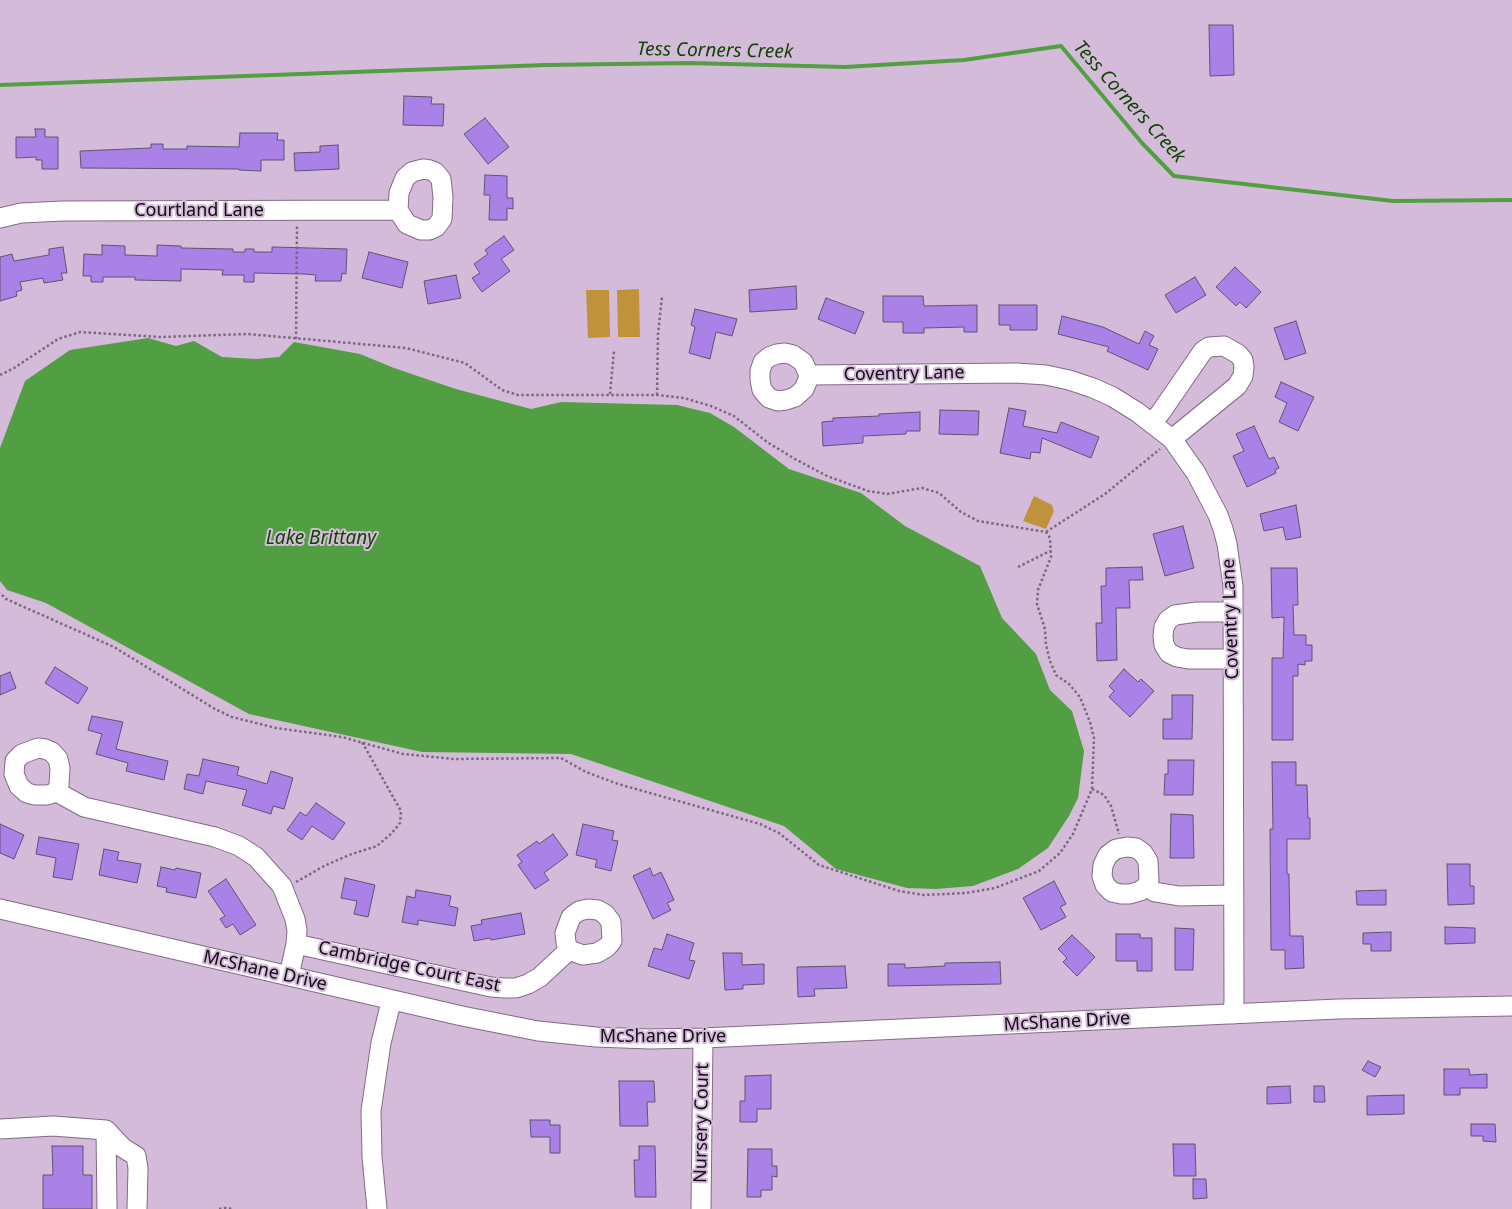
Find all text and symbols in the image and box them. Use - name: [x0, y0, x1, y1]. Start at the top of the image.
- water label: Tess Corners Creek: [1068, 36, 1190, 168]
- water label: Tess Corners Creek: [637, 38, 793, 64]
- street label: Courtland Lane: [134, 200, 264, 222]
- street label: Coventry Lane: [843, 362, 965, 386]
- water label: Lake Brittany: [266, 528, 376, 550]
- street label: Coventry Lane: [1218, 558, 1244, 680]
- street label: Cambridge Court East: [316, 937, 502, 997]
- street label: McShane Drive: [201, 946, 329, 996]
- street label: McShane Drive: [1003, 1008, 1131, 1036]
- street label: McShane Drive: [600, 1026, 726, 1048]
- street label: Nursery Court: [690, 1063, 714, 1183]

